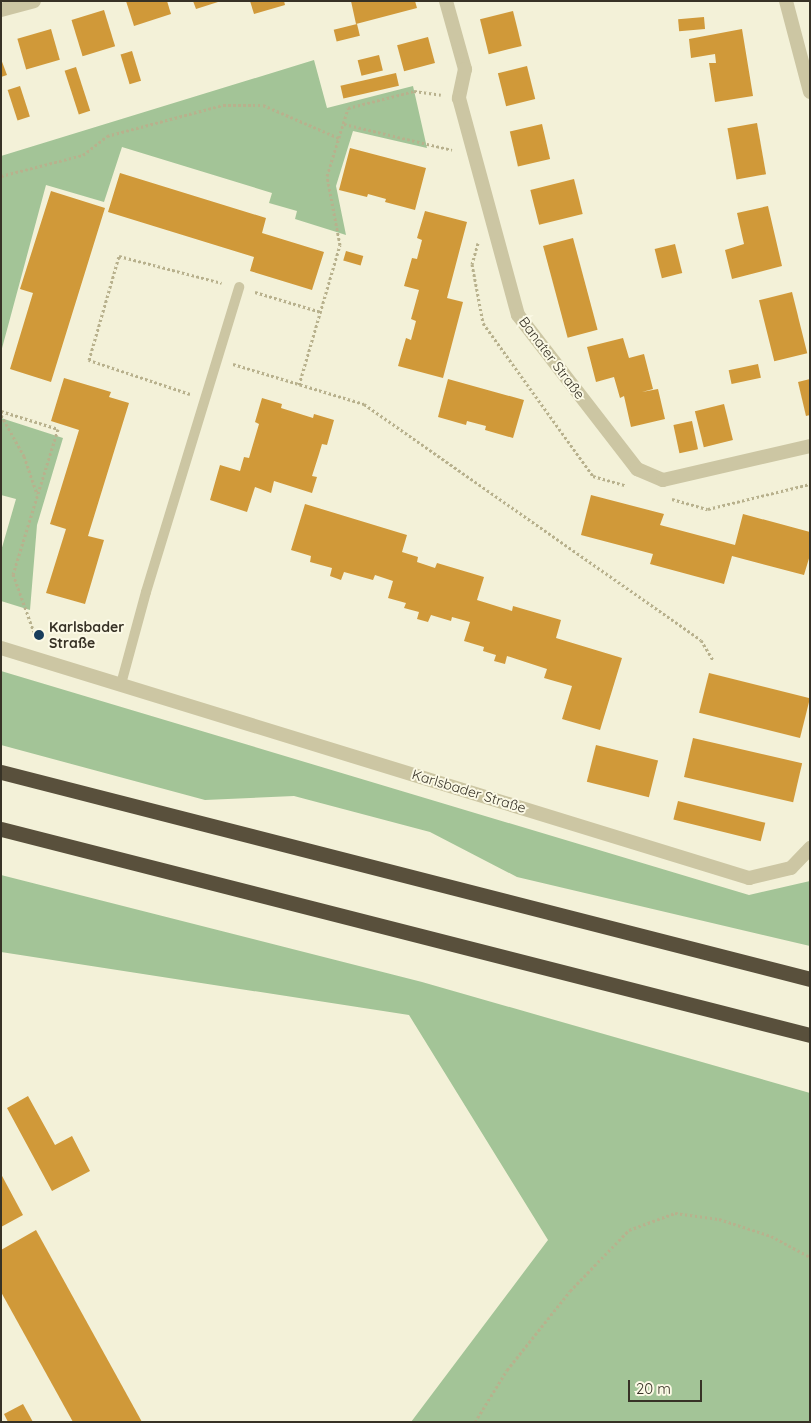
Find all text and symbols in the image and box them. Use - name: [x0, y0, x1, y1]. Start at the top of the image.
- street label: Banater Straße: [516, 314, 588, 402]
- place label: Karlsbader Straße: [49, 619, 124, 652]
- marker: Karlsbader Straße: [33, 629, 45, 641]
- street label: Karlsbader Straße: [410, 766, 528, 816]
- scale bar: [631, 1370, 705, 1402]
- text: 20 m: [636, 1379, 671, 1398]

